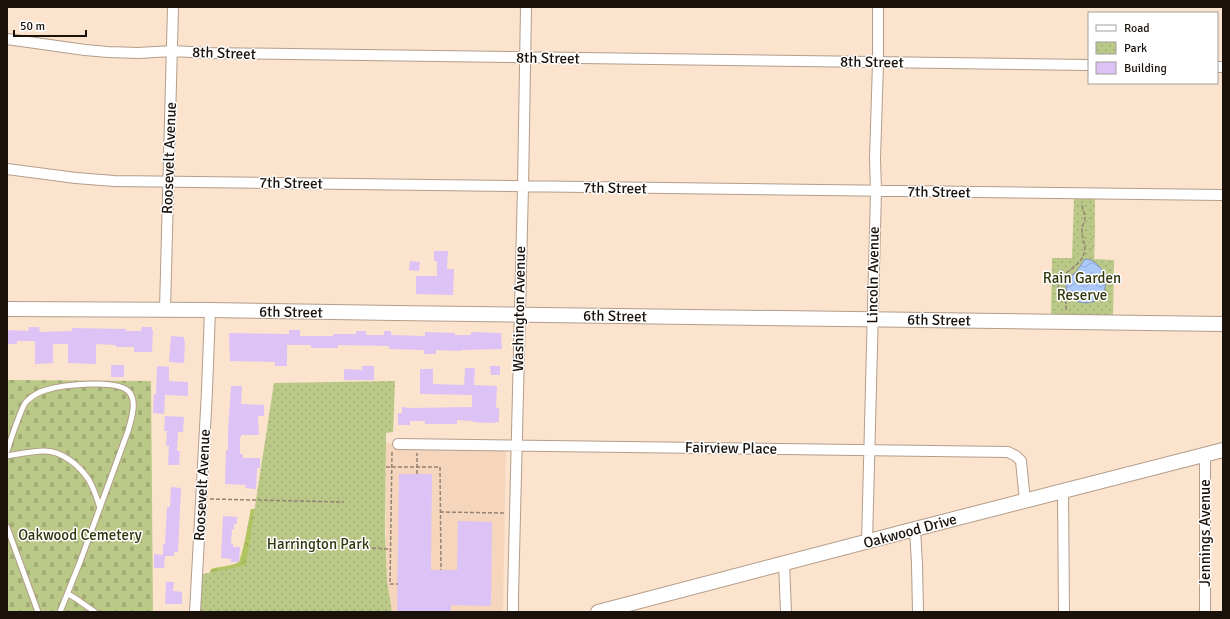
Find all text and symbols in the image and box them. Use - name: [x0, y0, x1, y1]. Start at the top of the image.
- scale bar: [14, 12, 86, 38]
- legend: [1088, 12, 1218, 84]
- text: 50 m: [20, 19, 45, 34]
- text: Road: [1124, 21, 1150, 36]
- text: Park: [1124, 41, 1147, 56]
- street label: 8th Street: [192, 43, 256, 63]
- street label: 8th Street: [516, 48, 580, 68]
- street label: 8th Street: [840, 52, 904, 72]
- text: Building: [1124, 61, 1167, 76]
- street label: Roosevelt Avenue: [158, 102, 180, 214]
- street label: 7th Street: [259, 173, 323, 193]
- street label: 7th Street: [583, 178, 647, 198]
- street label: 7th Street: [907, 182, 971, 202]
- street label: Lincoln Avenue: [863, 226, 883, 324]
- street label: Washington Avenue: [509, 246, 529, 372]
- park label: Rain Garden Reserve: [1043, 269, 1121, 304]
- street label: 6th Street: [259, 302, 323, 322]
- street label: 6th Street: [583, 306, 647, 326]
- street label: 6th Street: [907, 310, 971, 330]
- street label: Roosevelt Avenue: [190, 429, 214, 541]
- street label: Fairview Place: [685, 438, 777, 458]
- street label: Jennings Avenue: [1196, 479, 1214, 587]
- street label: Oakwood Drive: [861, 510, 959, 552]
- park label: Oakwood Cemetery: [18, 526, 142, 544]
- park label: Harrington Park: [267, 535, 370, 553]

